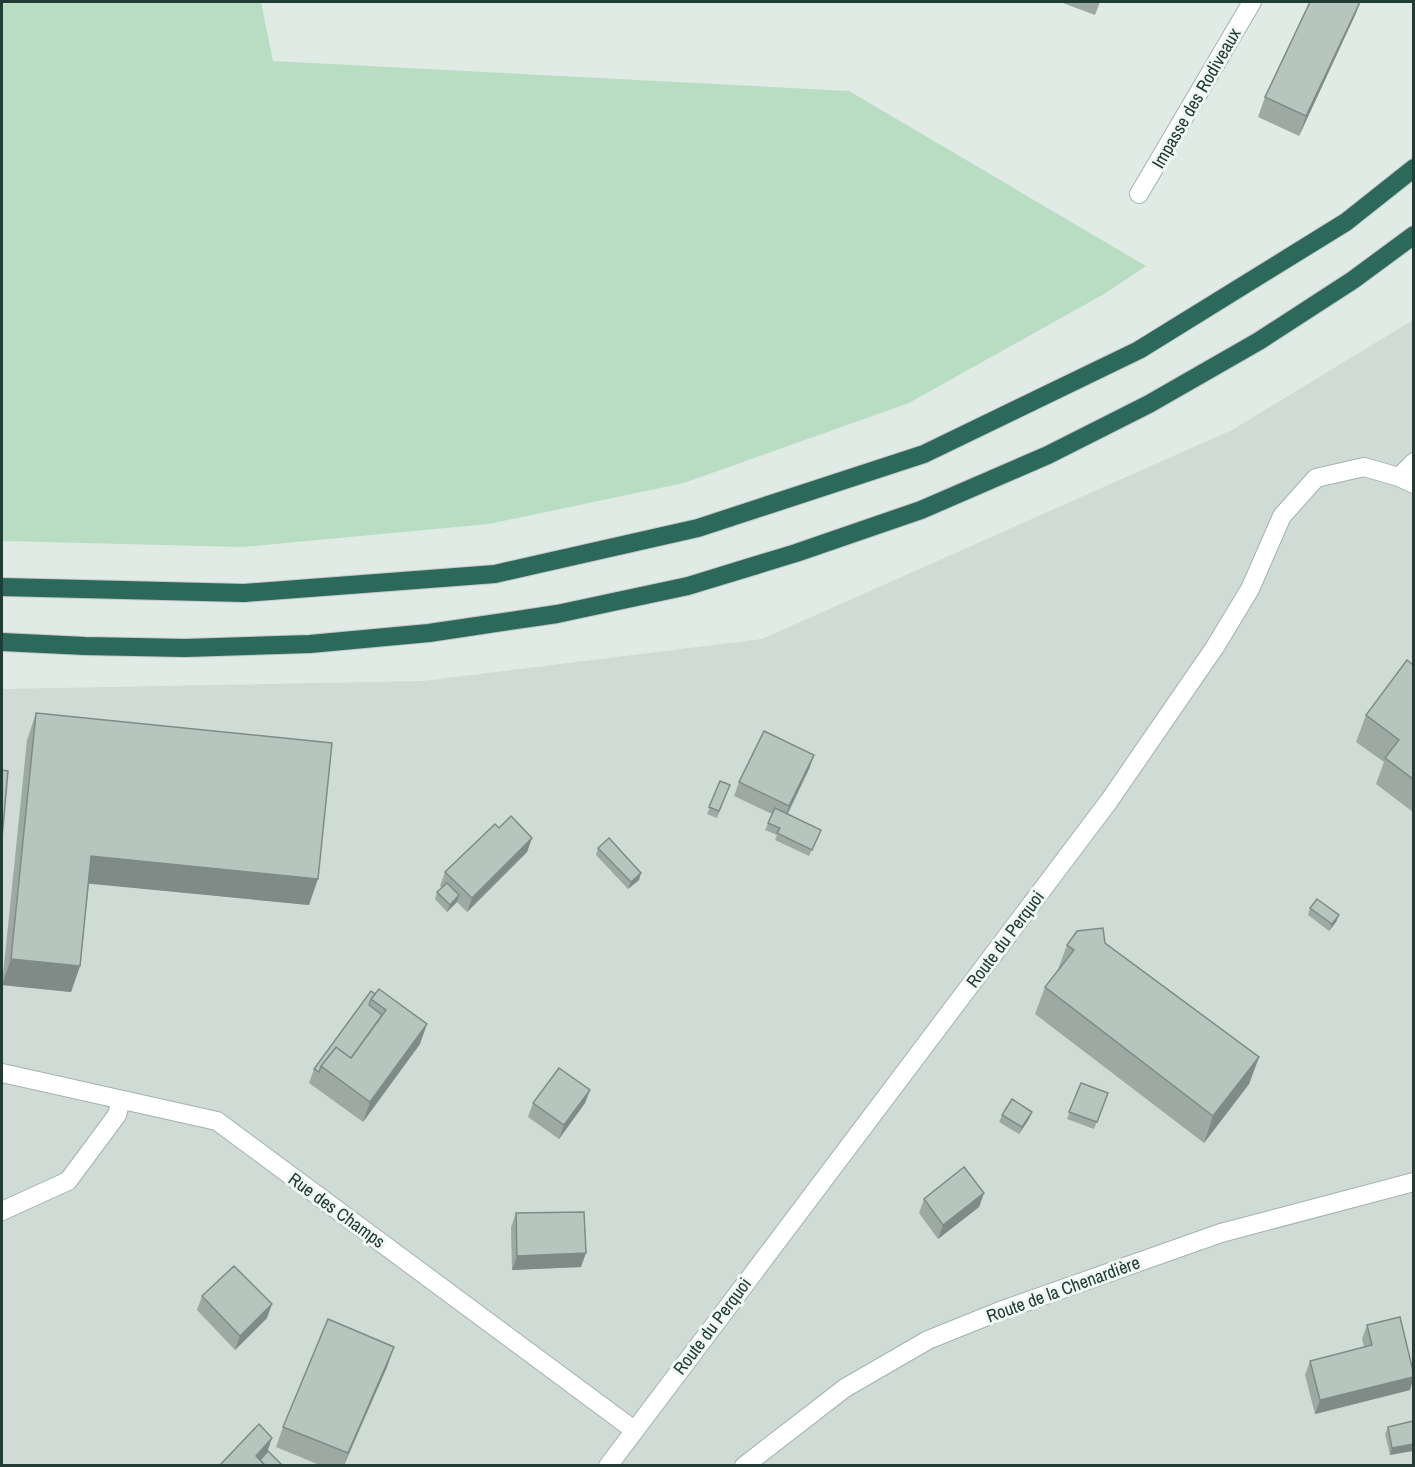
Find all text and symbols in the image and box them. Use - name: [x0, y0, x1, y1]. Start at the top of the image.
- street label: Impasse des Rodiveaux: [1146, 23, 1247, 173]
- street label: Route du Perquoi: [960, 885, 1050, 993]
- street label: Rue des Champs: [284, 1166, 390, 1254]
- street label: Route de la Chenardière: [983, 1250, 1143, 1328]
- street label: Route du Perquoi: [667, 1272, 757, 1380]

